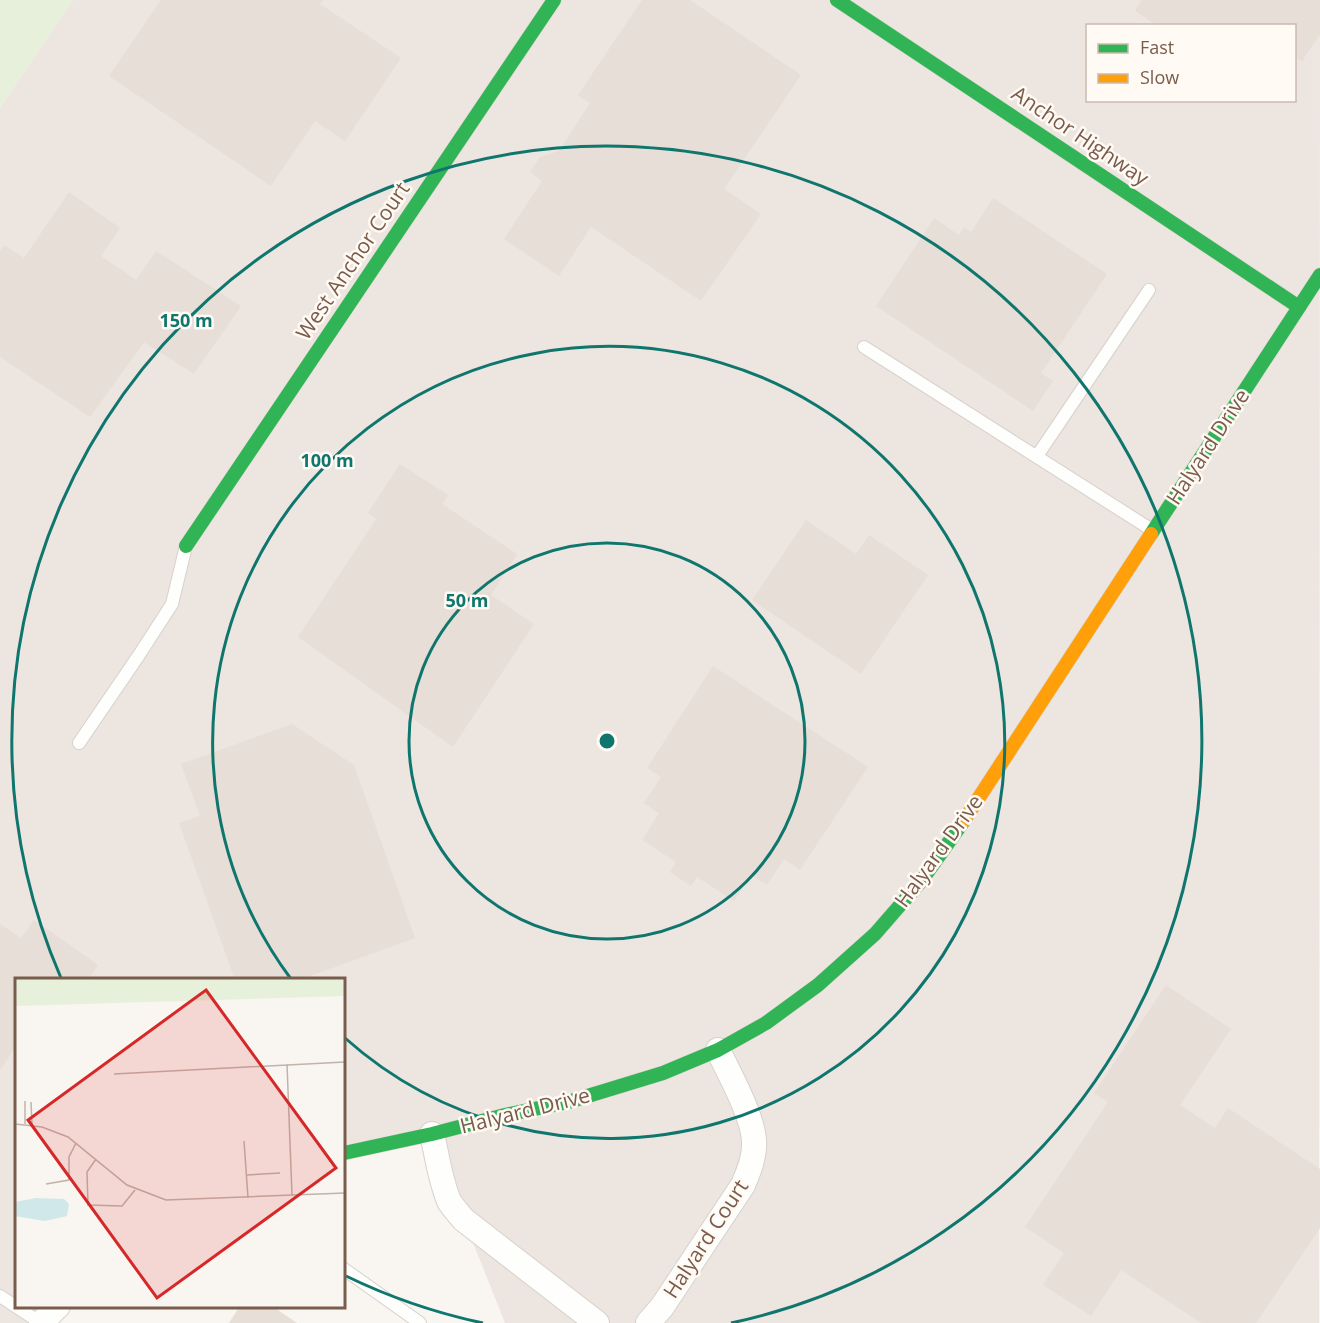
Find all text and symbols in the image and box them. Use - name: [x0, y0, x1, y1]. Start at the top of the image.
- legend: [1086, 24, 1296, 102]
- text: Fast: [1140, 35, 1174, 59]
- text: Slow: [1140, 65, 1179, 89]
- street label: Anchor Highway: [1007, 79, 1155, 192]
- street label: West Anchor Court: [289, 176, 415, 345]
- text: 150 m: [159, 308, 213, 332]
- street label: Halyard Drive: [1159, 383, 1255, 510]
- text: 100 m: [300, 448, 354, 472]
- text: 50 m: [446, 588, 488, 612]
- centre of rings: [597, 731, 617, 751]
- street label: Halyard Drive: [888, 788, 989, 912]
- inset map: [15, 978, 345, 1308]
- street label: Halyard Drive: [457, 1080, 593, 1140]
- street label: Halyard Court: [656, 1174, 754, 1303]

